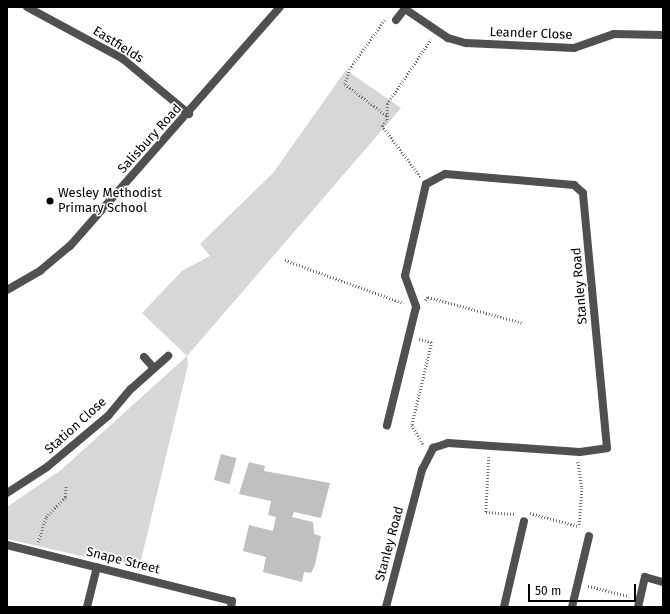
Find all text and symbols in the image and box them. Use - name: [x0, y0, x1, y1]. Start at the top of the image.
- street label: Eastfields: [90, 23, 146, 67]
- street label: Leander Close: [489, 25, 573, 43]
- street label: Salisbury Road: [115, 101, 185, 177]
- place label: Wesley Methodist Primary School: [58, 186, 162, 217]
- marker: Wesley Methodist Primary School: [45, 196, 55, 206]
- street label: Stanley Road: [569, 247, 591, 325]
- street label: Station Close: [42, 394, 110, 458]
- street label: Stanley Road: [373, 505, 407, 583]
- street label: Snape Street: [85, 544, 161, 578]
- scale bar: [530, 576, 638, 602]
- text: 50 m: [535, 584, 561, 598]

